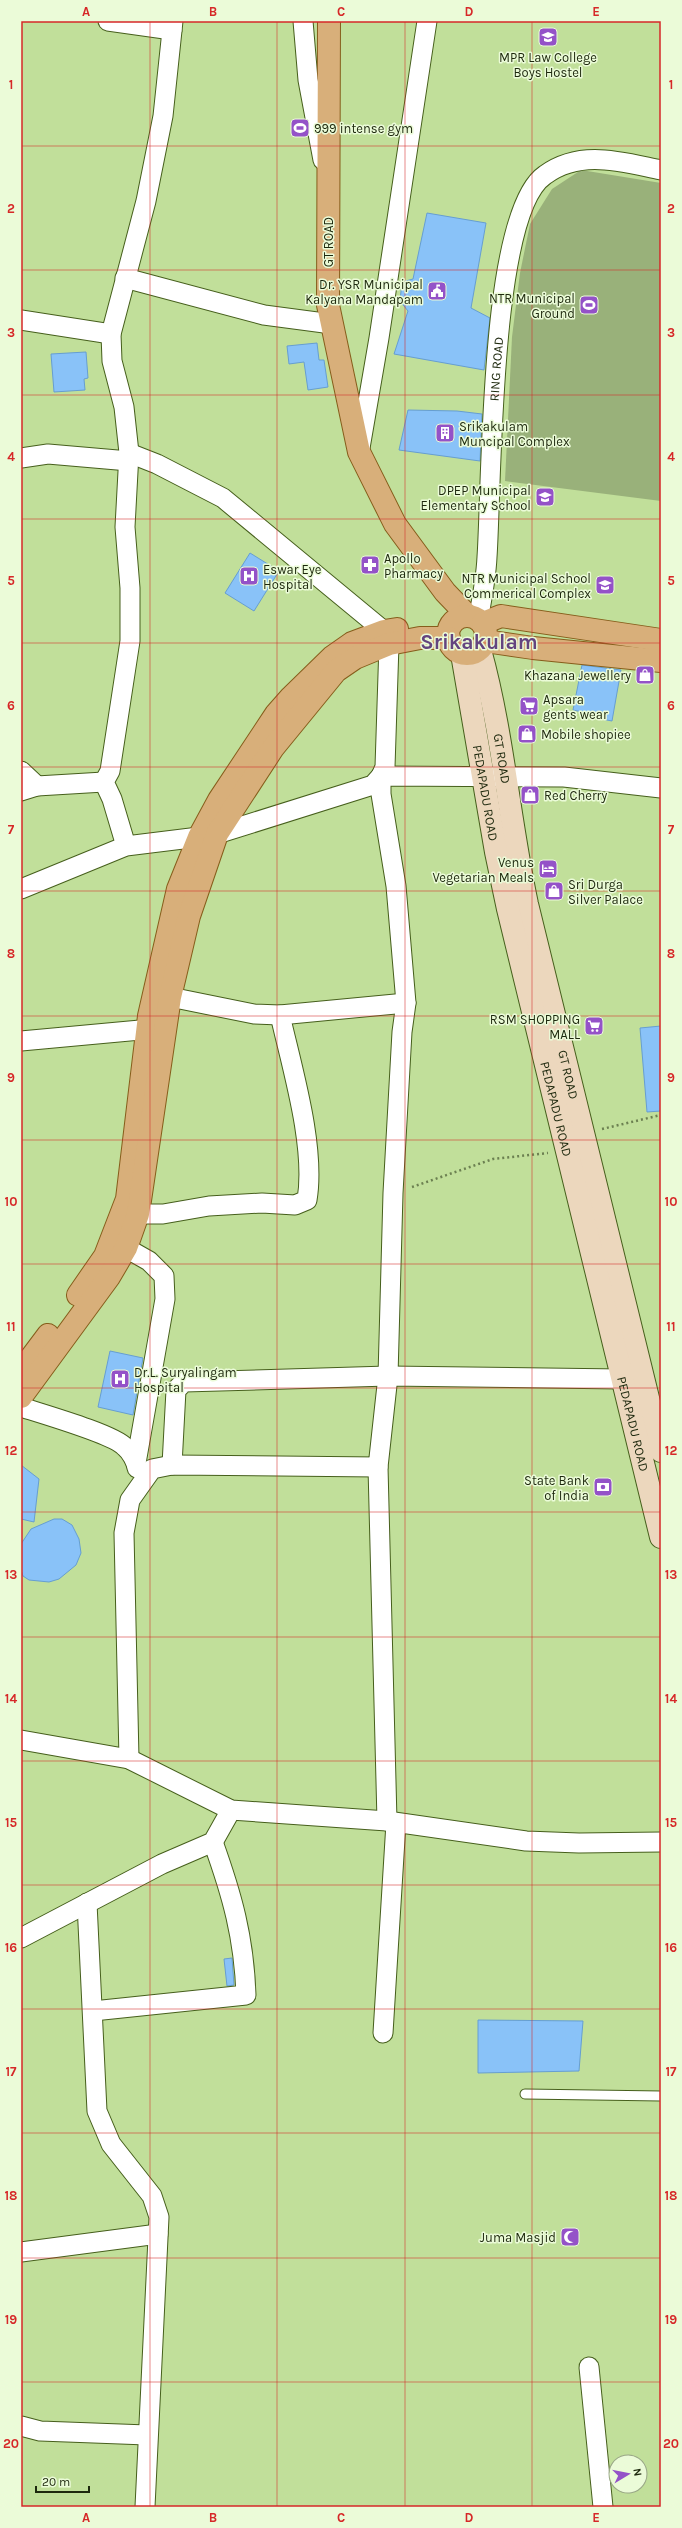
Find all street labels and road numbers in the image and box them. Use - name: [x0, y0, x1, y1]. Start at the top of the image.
- street label: GT ROAD: [321, 217, 336, 267]
- street label: RING ROAD: [487, 336, 506, 402]
- street label: GT ROAD: [490, 733, 513, 785]
- street label: PEDAPADU ROAD: [470, 744, 501, 842]
- street label: GT ROAD: [555, 1048, 582, 1101]
- street label: PEDAPADU ROAD: [537, 1060, 575, 1158]
- street label: PEDAPADU ROAD: [614, 1375, 652, 1473]

